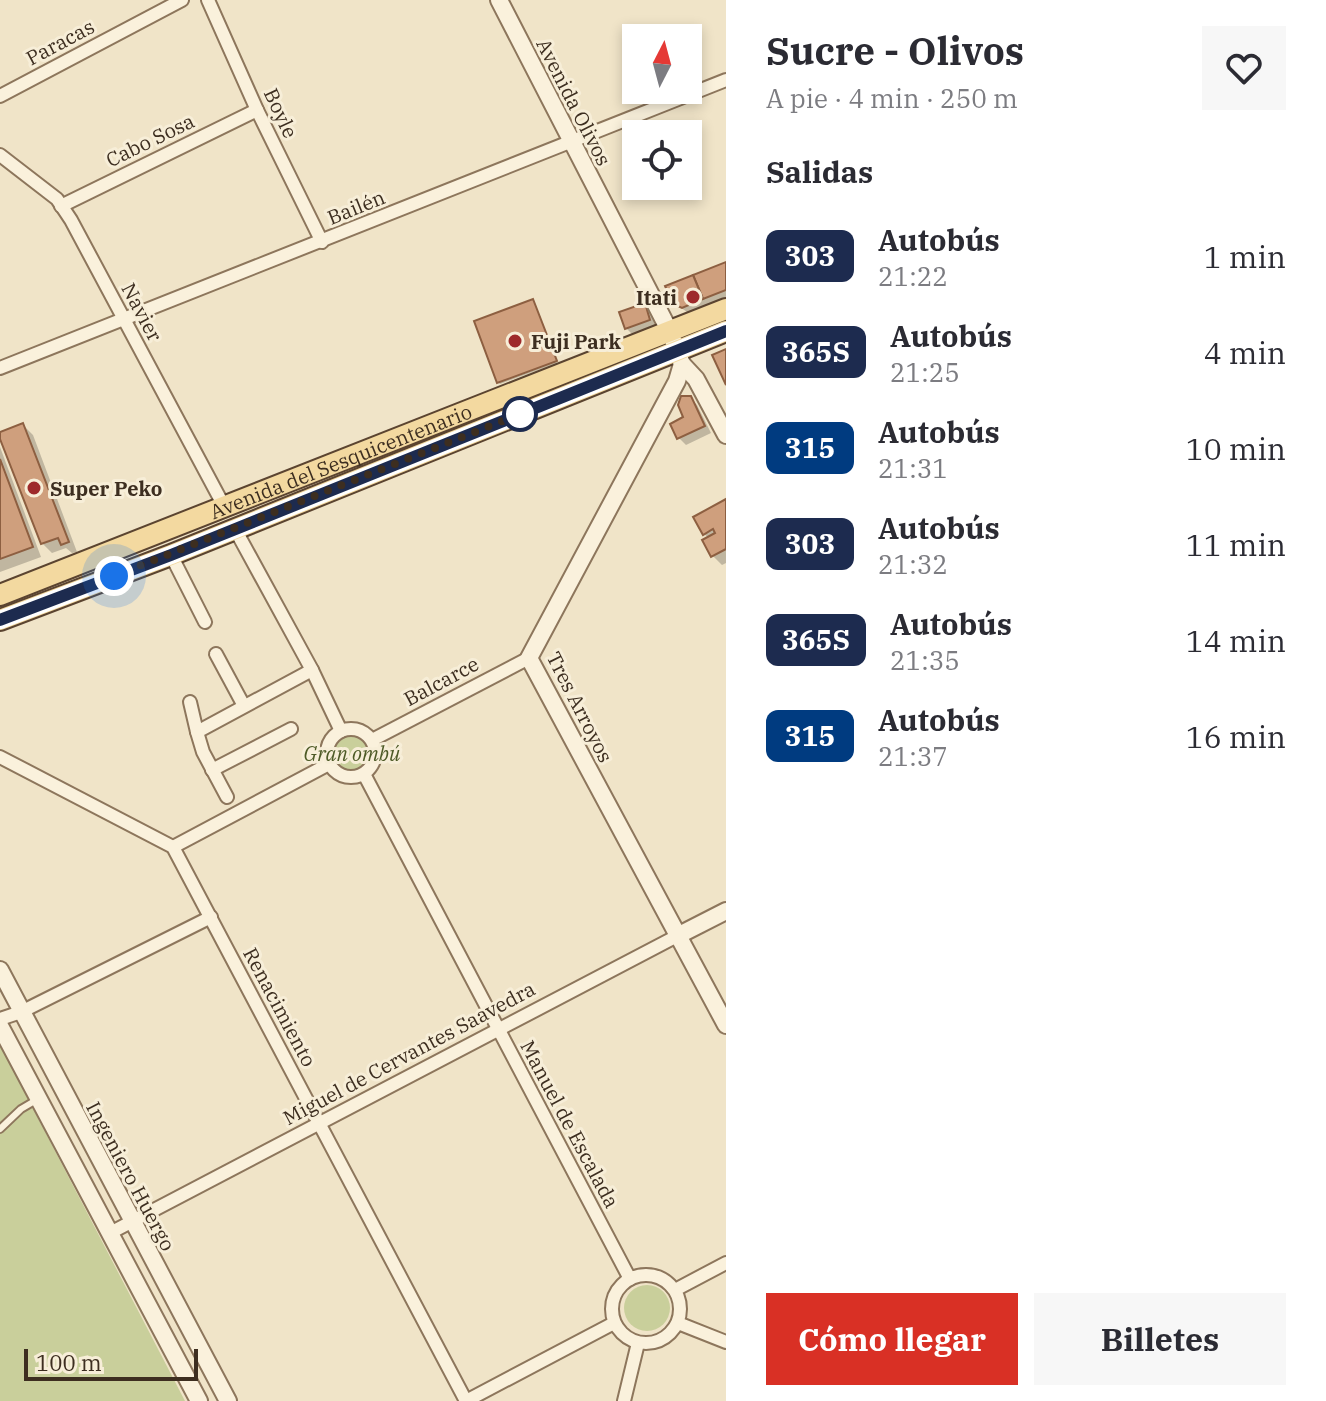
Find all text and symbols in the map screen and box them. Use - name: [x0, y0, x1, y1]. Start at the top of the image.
- street label: Paracas: [21, 13, 99, 71]
- north arrow: [622, 24, 702, 104]
- map controls: [622, 24, 702, 200]
- text: Sucre - Olivos: [766, 26, 1024, 75]
- button: heart: [1202, 26, 1286, 110]
- street label: Avenida Olivos: [530, 34, 618, 170]
- text: A pie · 4 min · 250 m: [766, 81, 1018, 115]
- street label: Boyle: [258, 84, 304, 142]
- street label: Cabo Sosa: [101, 107, 199, 173]
- button: locate: [622, 120, 702, 200]
- text: Salidas: [766, 152, 873, 191]
- street label: Bailén: [323, 183, 389, 231]
- text: Autobús: [878, 220, 1000, 259]
- text: 303: [785, 237, 835, 274]
- text: 1 min: [1204, 237, 1286, 276]
- text: 21:22: [878, 259, 948, 293]
- street label: Navier: [115, 278, 169, 346]
- place label: Itati: [636, 284, 677, 311]
- marker: Itati: [684, 288, 702, 306]
- text: Autobús: [890, 316, 1012, 355]
- place label: Fuji Park: [531, 328, 622, 355]
- marker: Fuji Park: [506, 332, 524, 350]
- text: 365S: [782, 333, 850, 370]
- text: 4 min: [1204, 333, 1286, 372]
- text: 21:25: [890, 355, 960, 389]
- street label: Avenida del Sesquicentenario: [206, 397, 475, 525]
- unlabelled marker: [503, 397, 537, 431]
- text: Autobús: [878, 412, 1000, 451]
- text: 315: [785, 429, 835, 466]
- text: 10 min: [1186, 429, 1286, 468]
- text: 21:31: [878, 451, 948, 485]
- place label: Super Peko: [50, 475, 162, 502]
- marker: Super Peko: [25, 479, 43, 497]
- text: Autobús: [878, 508, 1000, 547]
- text: 303: [785, 525, 835, 562]
- text: 11 min: [1186, 525, 1286, 564]
- text: 21:32: [878, 547, 948, 581]
- your location: [94, 556, 134, 596]
- text: Autobús: [890, 604, 1012, 643]
- text: 365S: [782, 621, 850, 658]
- text: 14 min: [1186, 621, 1286, 660]
- text: 21:35: [890, 643, 960, 677]
- street label: Tres Arroyos: [541, 647, 619, 767]
- street label: Balcarce: [399, 650, 483, 712]
- text: Autobús: [878, 700, 1000, 739]
- text: 315: [785, 717, 835, 754]
- text: 16 min: [1186, 717, 1286, 756]
- text: 21:37: [878, 739, 948, 773]
- park label: Gran ombú: [304, 740, 401, 767]
- street label: Renacimiento: [237, 943, 323, 1071]
- street label: Miguel de Cervantes Saavedra: [278, 975, 540, 1131]
- street label: Manuel de Escalada: [514, 1035, 626, 1213]
- street label: Ingeniero Huergo: [80, 1097, 182, 1255]
- button: Cómo llegar: [766, 1293, 1018, 1385]
- button: Billetes: [1034, 1293, 1286, 1385]
- scale bar: [24, 1345, 198, 1381]
- text: 100 m: [36, 1348, 102, 1377]

